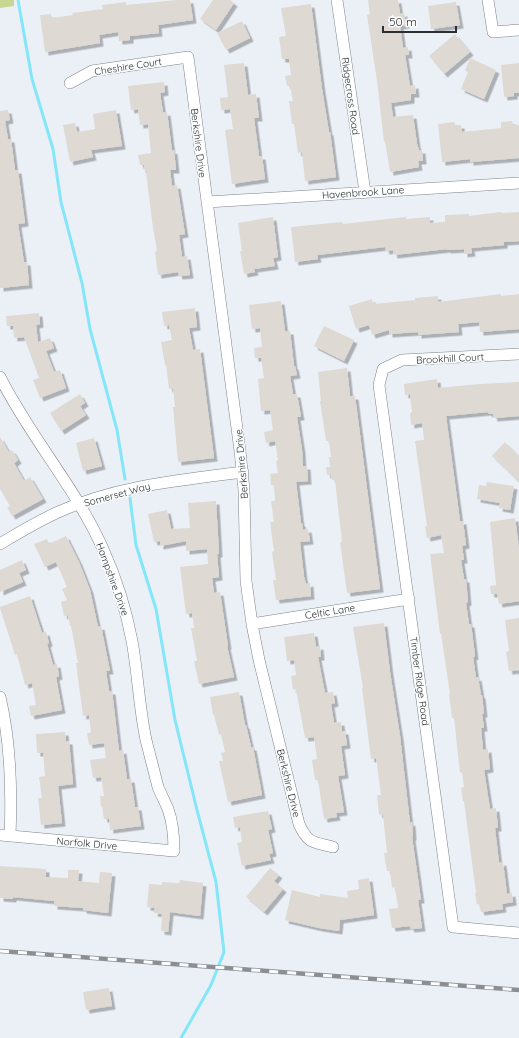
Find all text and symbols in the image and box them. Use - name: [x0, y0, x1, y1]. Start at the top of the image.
- scale bar: [383, 8, 456, 34]
- text: 50 m: [389, 14, 417, 29]
- street label: Cheshire Court: [94, 55, 163, 78]
- street label: Ridgecross Road: [339, 56, 362, 136]
- street label: Berkshire Drive: [188, 108, 209, 179]
- street label: Havenbrook Lane: [321, 183, 405, 202]
- street label: Brookhill Court: [416, 350, 485, 367]
- street label: Berkshire Drive: [232, 428, 251, 499]
- street label: Somerset Way: [83, 479, 152, 510]
- street label: Hampshire Drive: [93, 541, 132, 618]
- street label: Celtic Lane: [304, 601, 356, 622]
- street label: Timber Ridge Road: [407, 636, 432, 726]
- street label: Berkshire Drive: [274, 748, 303, 819]
- street label: Norfolk Drive: [56, 834, 118, 853]

